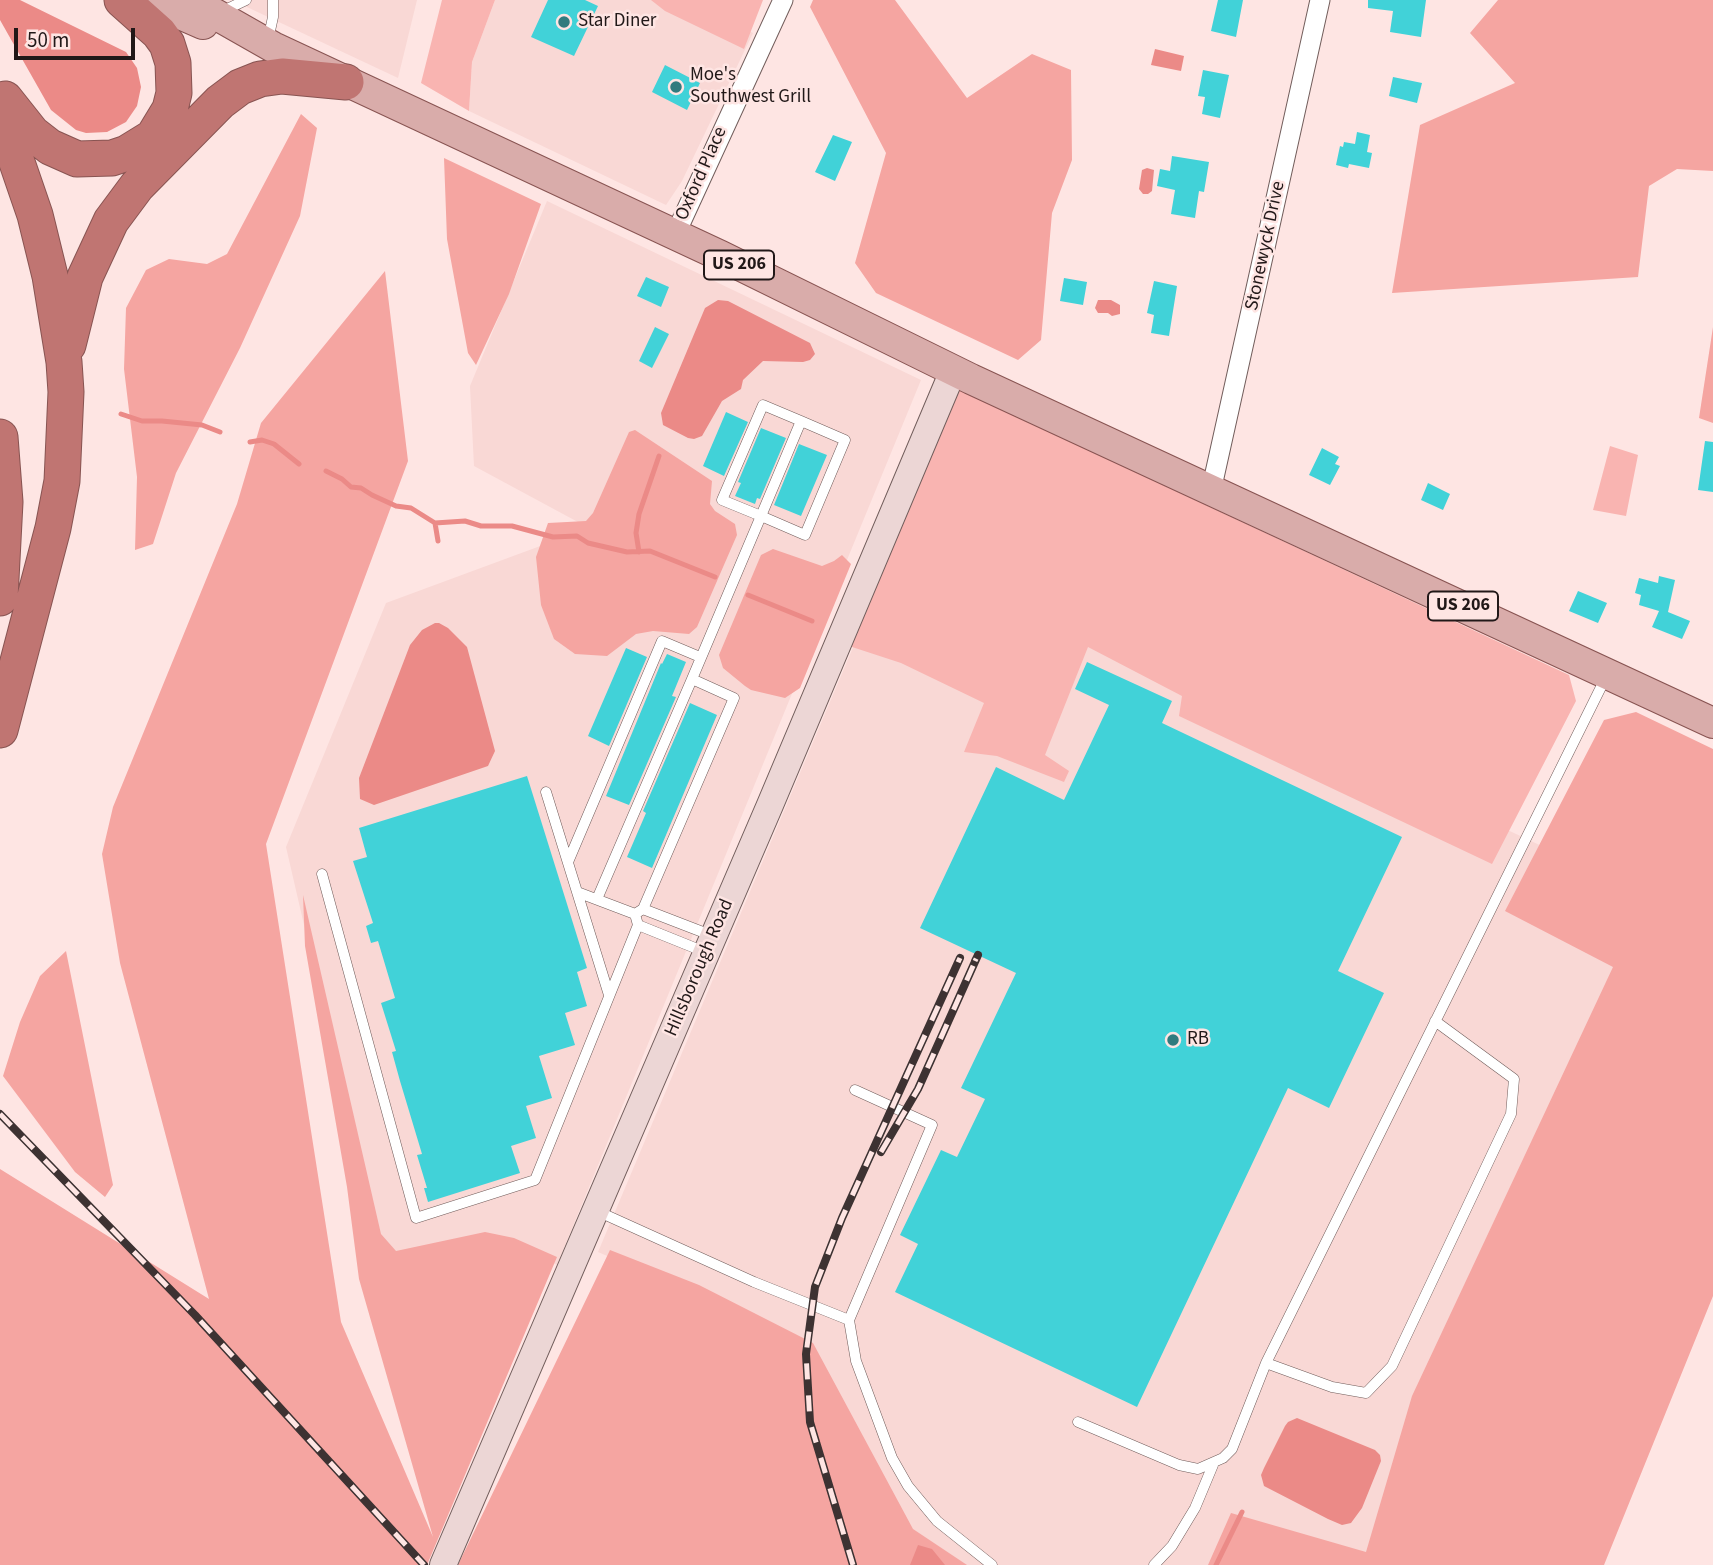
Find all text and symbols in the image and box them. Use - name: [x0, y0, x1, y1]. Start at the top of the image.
- place label: Star Diner: [578, 11, 656, 33]
- scale bar: [18, 14, 138, 58]
- marker: Star Diner: [556, 14, 572, 30]
- text: 50 m: [27, 25, 69, 55]
- place label: Moe's Southwest Grill: [690, 65, 811, 109]
- marker: Moe's Southwest Grill: [668, 79, 684, 95]
- street label: Oxford Place: [671, 124, 733, 224]
- street label: Stonewyck Drive: [1241, 179, 1291, 313]
- road number: US 206: [704, 250, 774, 279]
- road number: US 206: [1428, 592, 1498, 620]
- street label: Hillsborough Road: [661, 896, 739, 1040]
- place label: RB: [1187, 1029, 1209, 1051]
- marker: RB: [1165, 1032, 1181, 1048]

